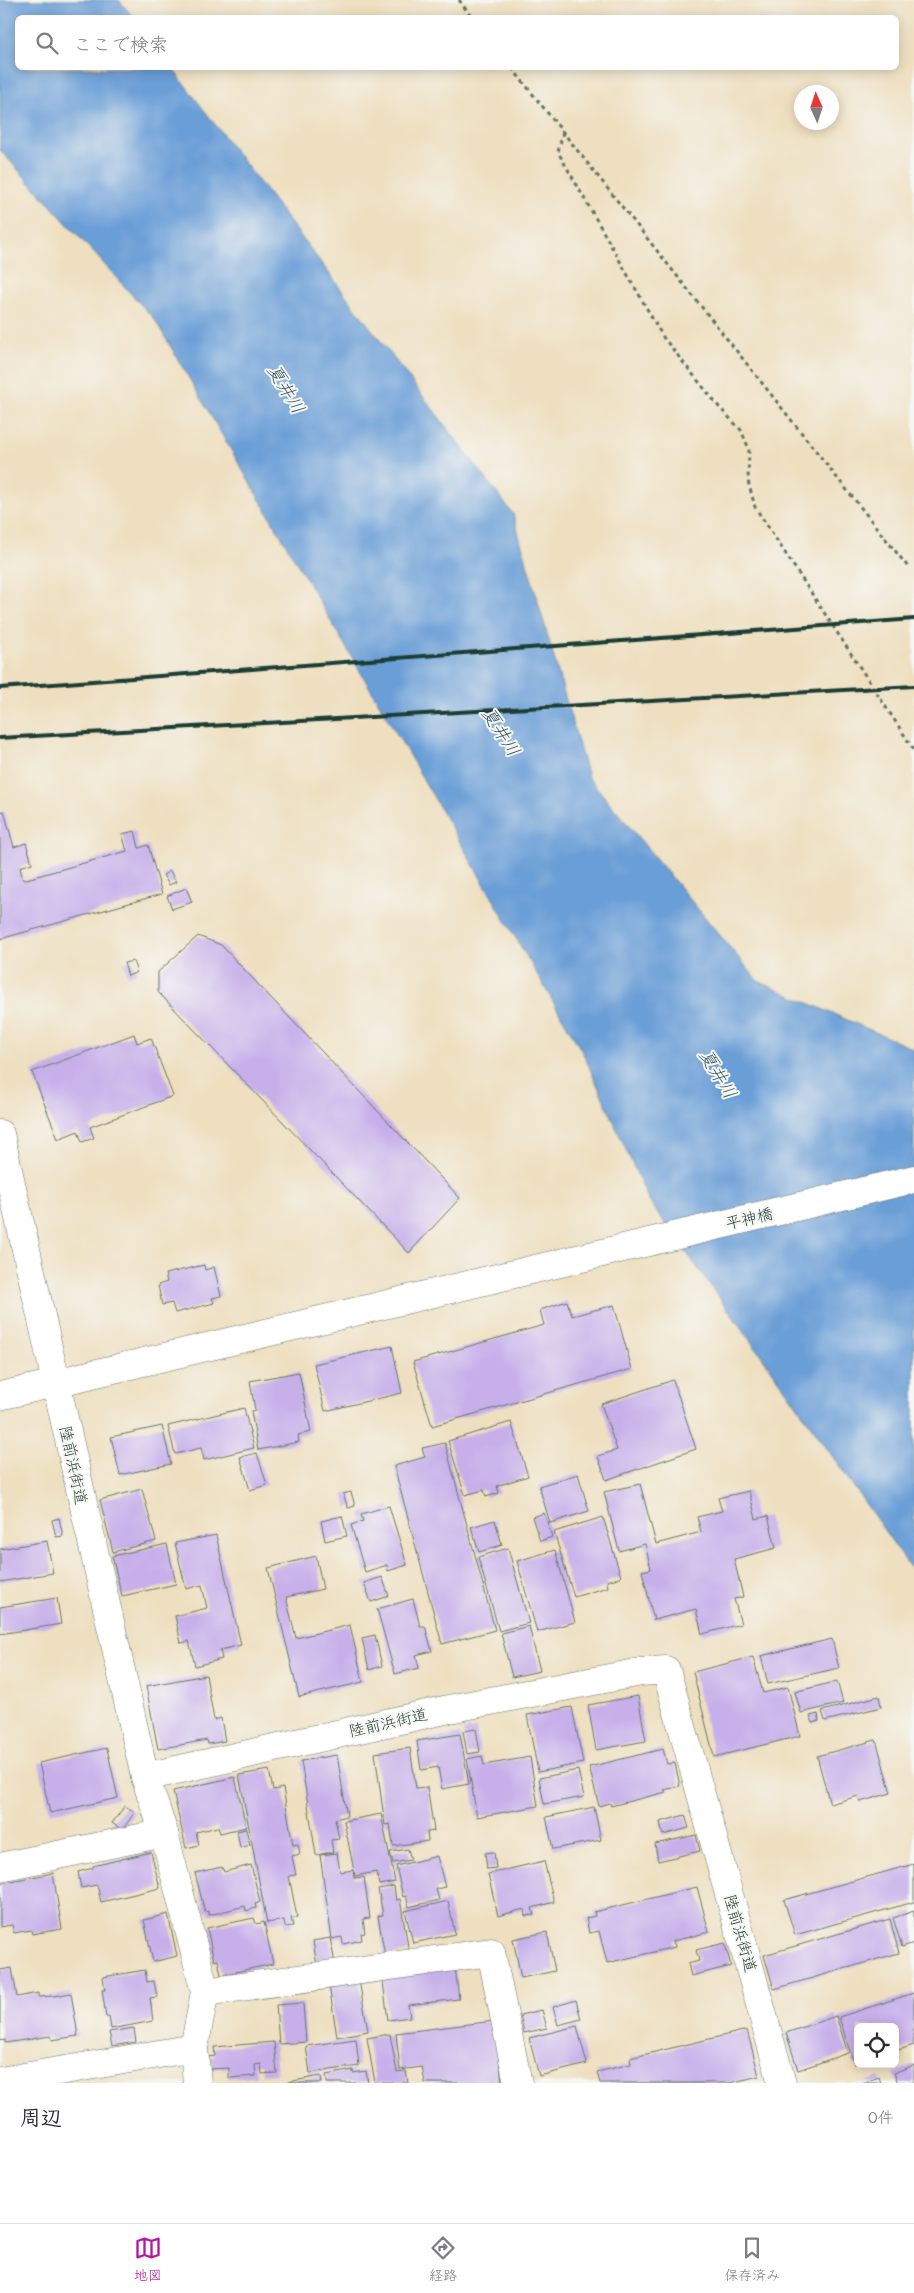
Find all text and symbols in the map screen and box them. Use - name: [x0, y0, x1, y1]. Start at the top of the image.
- search box: [15, 15, 899, 70]
- icon: search: [33, 29, 61, 57]
- text: ここで検索: [73, 32, 168, 56]
- north arrow: [794, 85, 839, 130]
- water label: 夏井川: [263, 360, 310, 418]
- water label: 夏井川: [477, 703, 526, 761]
- water label: 夏井川: [695, 1045, 742, 1103]
- street label: 平神橋: [723, 1203, 775, 1233]
- street label: 陸前浜街道: [56, 1424, 92, 1506]
- street label: 陸前浜街道: [347, 1703, 429, 1741]
- street label: 陸前浜街道: [720, 1892, 762, 1974]
- map controls: [854, 2023, 899, 2068]
- button: locate: [854, 2023, 899, 2068]
- text: 周辺: [20, 2104, 62, 2131]
- text: 0件: [867, 2107, 894, 2127]
- tab: 地図: [134, 2234, 162, 2284]
- tab: 経路: [429, 2234, 457, 2284]
- tab: 保存済み: [724, 2234, 780, 2284]

